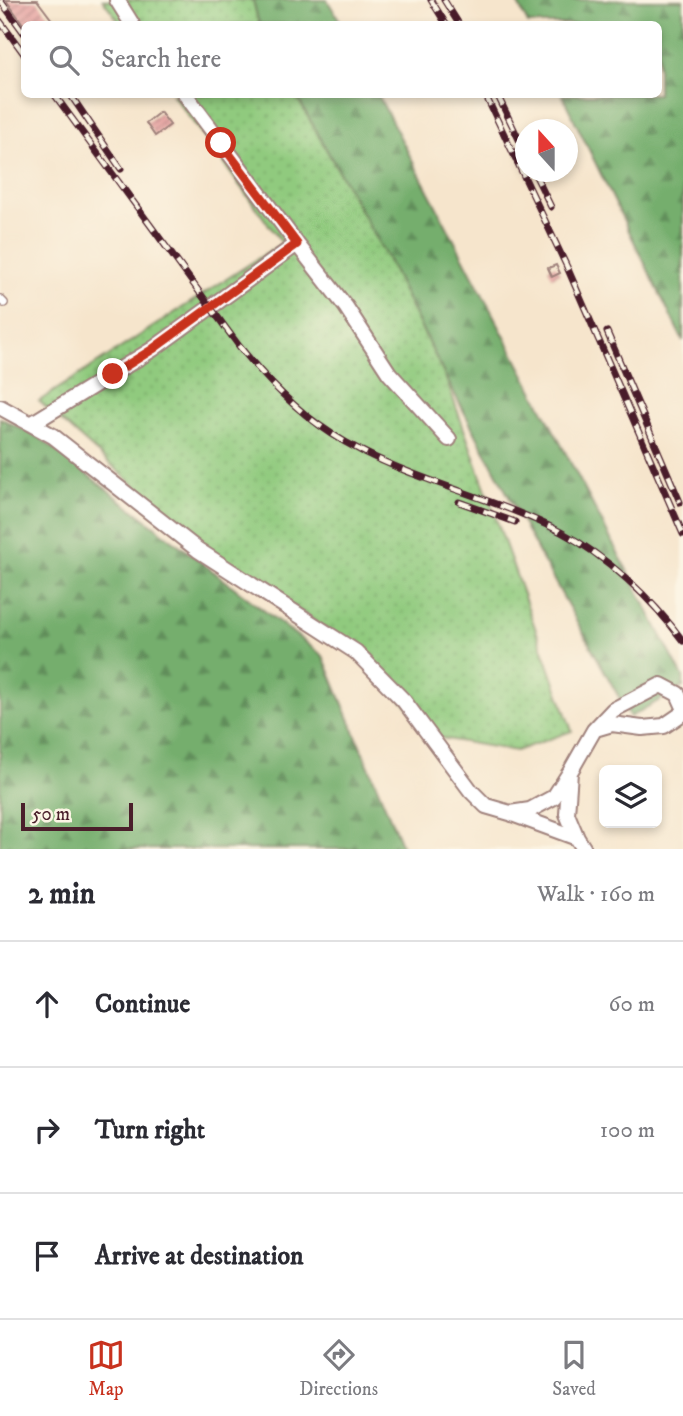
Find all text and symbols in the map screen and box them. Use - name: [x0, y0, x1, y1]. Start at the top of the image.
- search box: [21, 21, 662, 98]
- icon: search: [45, 41, 83, 79]
- text: Search here: [101, 43, 221, 76]
- north arrow: [515, 119, 578, 182]
- route start: [205, 127, 236, 158]
- route end: [97, 358, 128, 389]
- map controls: [599, 765, 662, 828]
- button: layers: [599, 765, 662, 828]
- scale bar: [21, 800, 133, 832]
- text: 50 m: [32, 803, 70, 826]
- text: 2 min: [28, 876, 95, 913]
- text: Walk · 160 m: [537, 880, 655, 909]
- icon: ahead: [28, 985, 66, 1023]
- text: Continue: [95, 988, 190, 1021]
- text: 60 m: [608, 990, 655, 1019]
- icon: right: [28, 1111, 66, 1149]
- text: Turn right: [95, 1114, 205, 1147]
- text: 100 m: [600, 1116, 655, 1145]
- icon: arrive: [28, 1237, 66, 1275]
- text: Arrive at destination: [95, 1240, 304, 1273]
- tab: Map: [87, 1336, 125, 1401]
- tab: Directions: [299, 1336, 378, 1401]
- tab: Saved: [552, 1336, 596, 1401]

